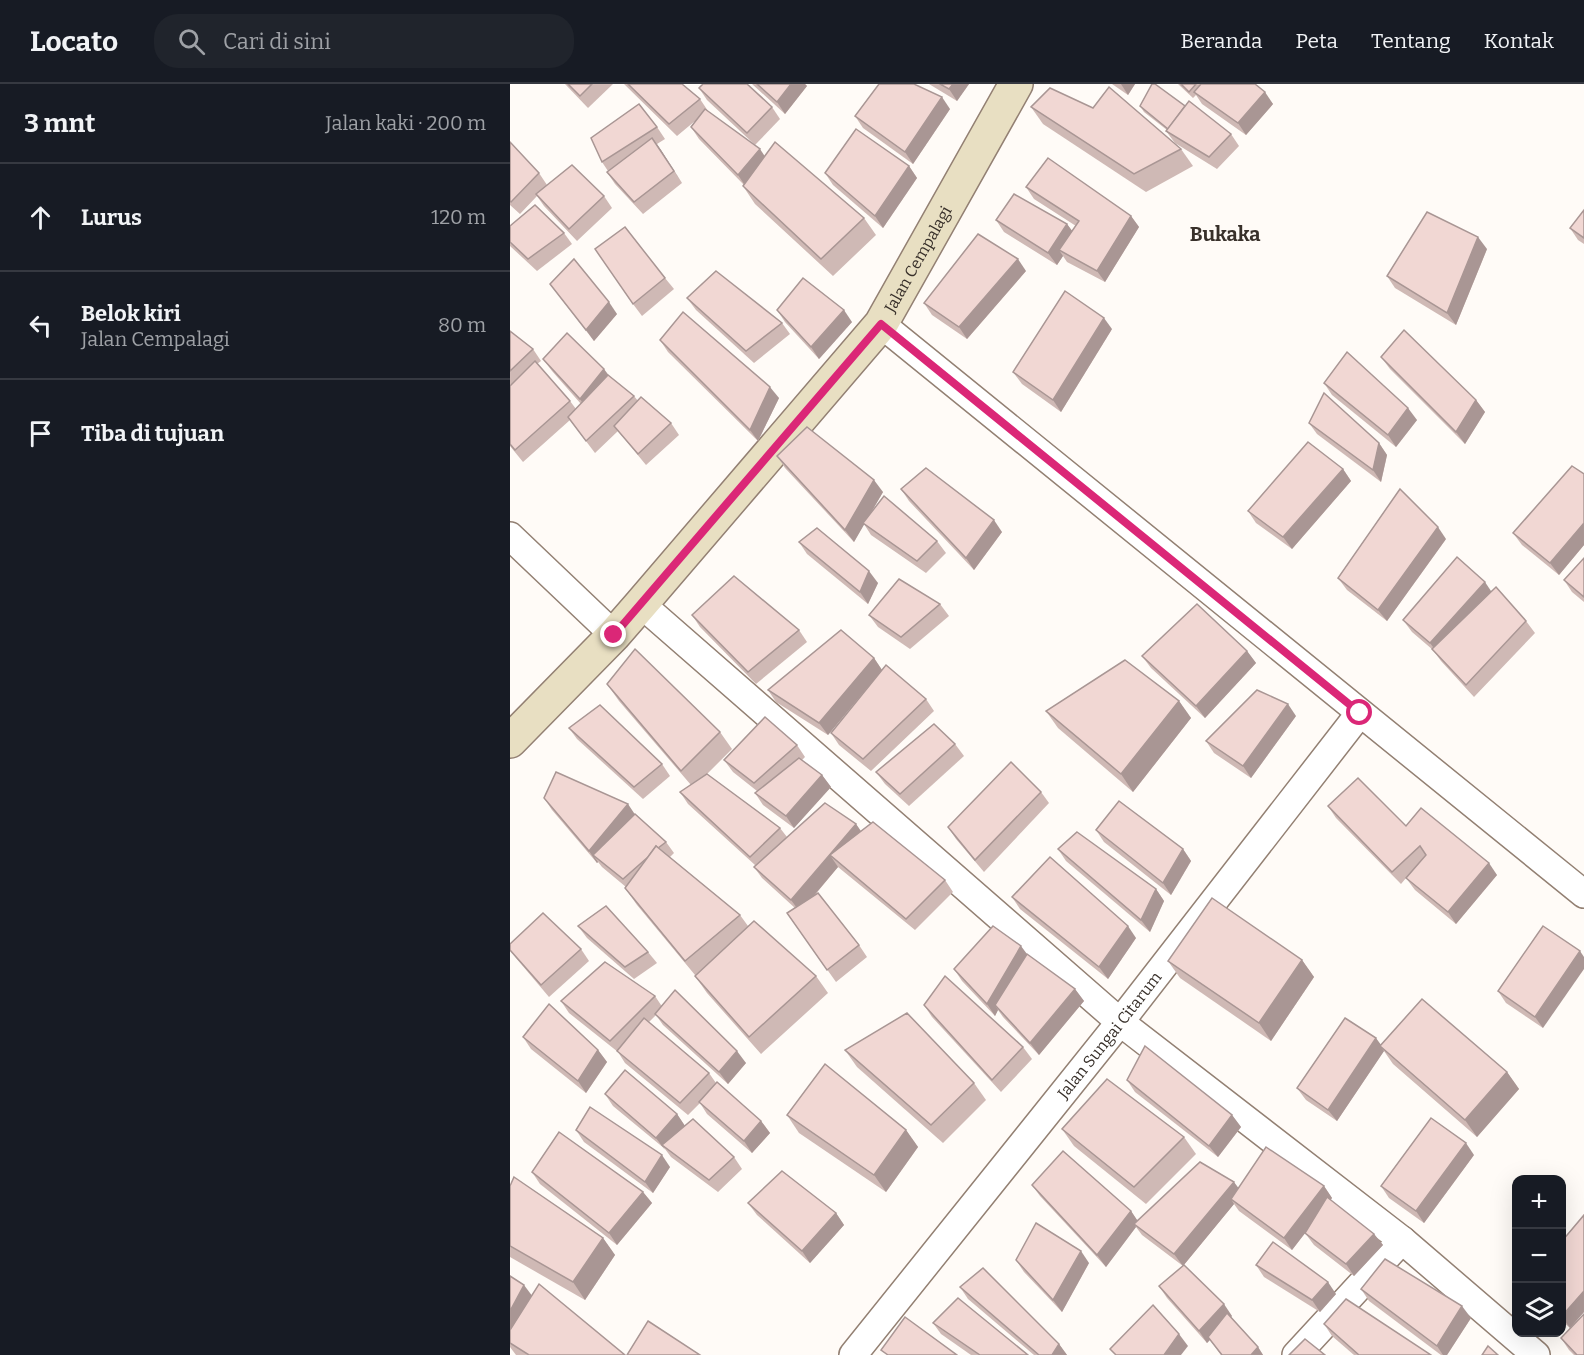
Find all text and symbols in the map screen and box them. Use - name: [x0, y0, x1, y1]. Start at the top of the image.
- search box: [154, 14, 574, 68]
- text: Locato: [30, 25, 118, 58]
- icon: search: [175, 25, 208, 58]
- text: Cari di sini: [223, 28, 331, 55]
- text: Beranda: [1181, 28, 1262, 54]
- text: Peta: [1295, 28, 1338, 54]
- text: Tentang: [1371, 28, 1451, 54]
- text: Kontak: [1484, 28, 1554, 54]
- text: 3 mnt: [24, 108, 95, 139]
- text: Jalan kaki · 200 m: [325, 111, 486, 135]
- icon: ahead: [24, 201, 57, 234]
- street label: Jalan Cempalagi: [880, 202, 955, 316]
- text: Lurus: [81, 204, 142, 231]
- text: 120 m: [431, 205, 486, 229]
- district label: Bukaka: [1190, 222, 1260, 246]
- text: Belok kiri: [81, 300, 181, 327]
- icon: left: [24, 309, 57, 342]
- text: 80 m: [438, 313, 486, 337]
- text: Jalan Cempalagi: [81, 327, 230, 351]
- icon: arrive: [24, 417, 57, 450]
- text: Tiba di tujuan: [81, 420, 224, 447]
- route end: [600, 621, 626, 647]
- route start: [1346, 699, 1372, 725]
- street label: Jalan Sungai Citarum: [1053, 968, 1165, 1103]
- map controls: [1512, 1175, 1566, 1337]
- button: +: [1512, 1175, 1566, 1229]
- button: −: [1512, 1229, 1566, 1283]
- button: layers: [1512, 1283, 1566, 1337]

